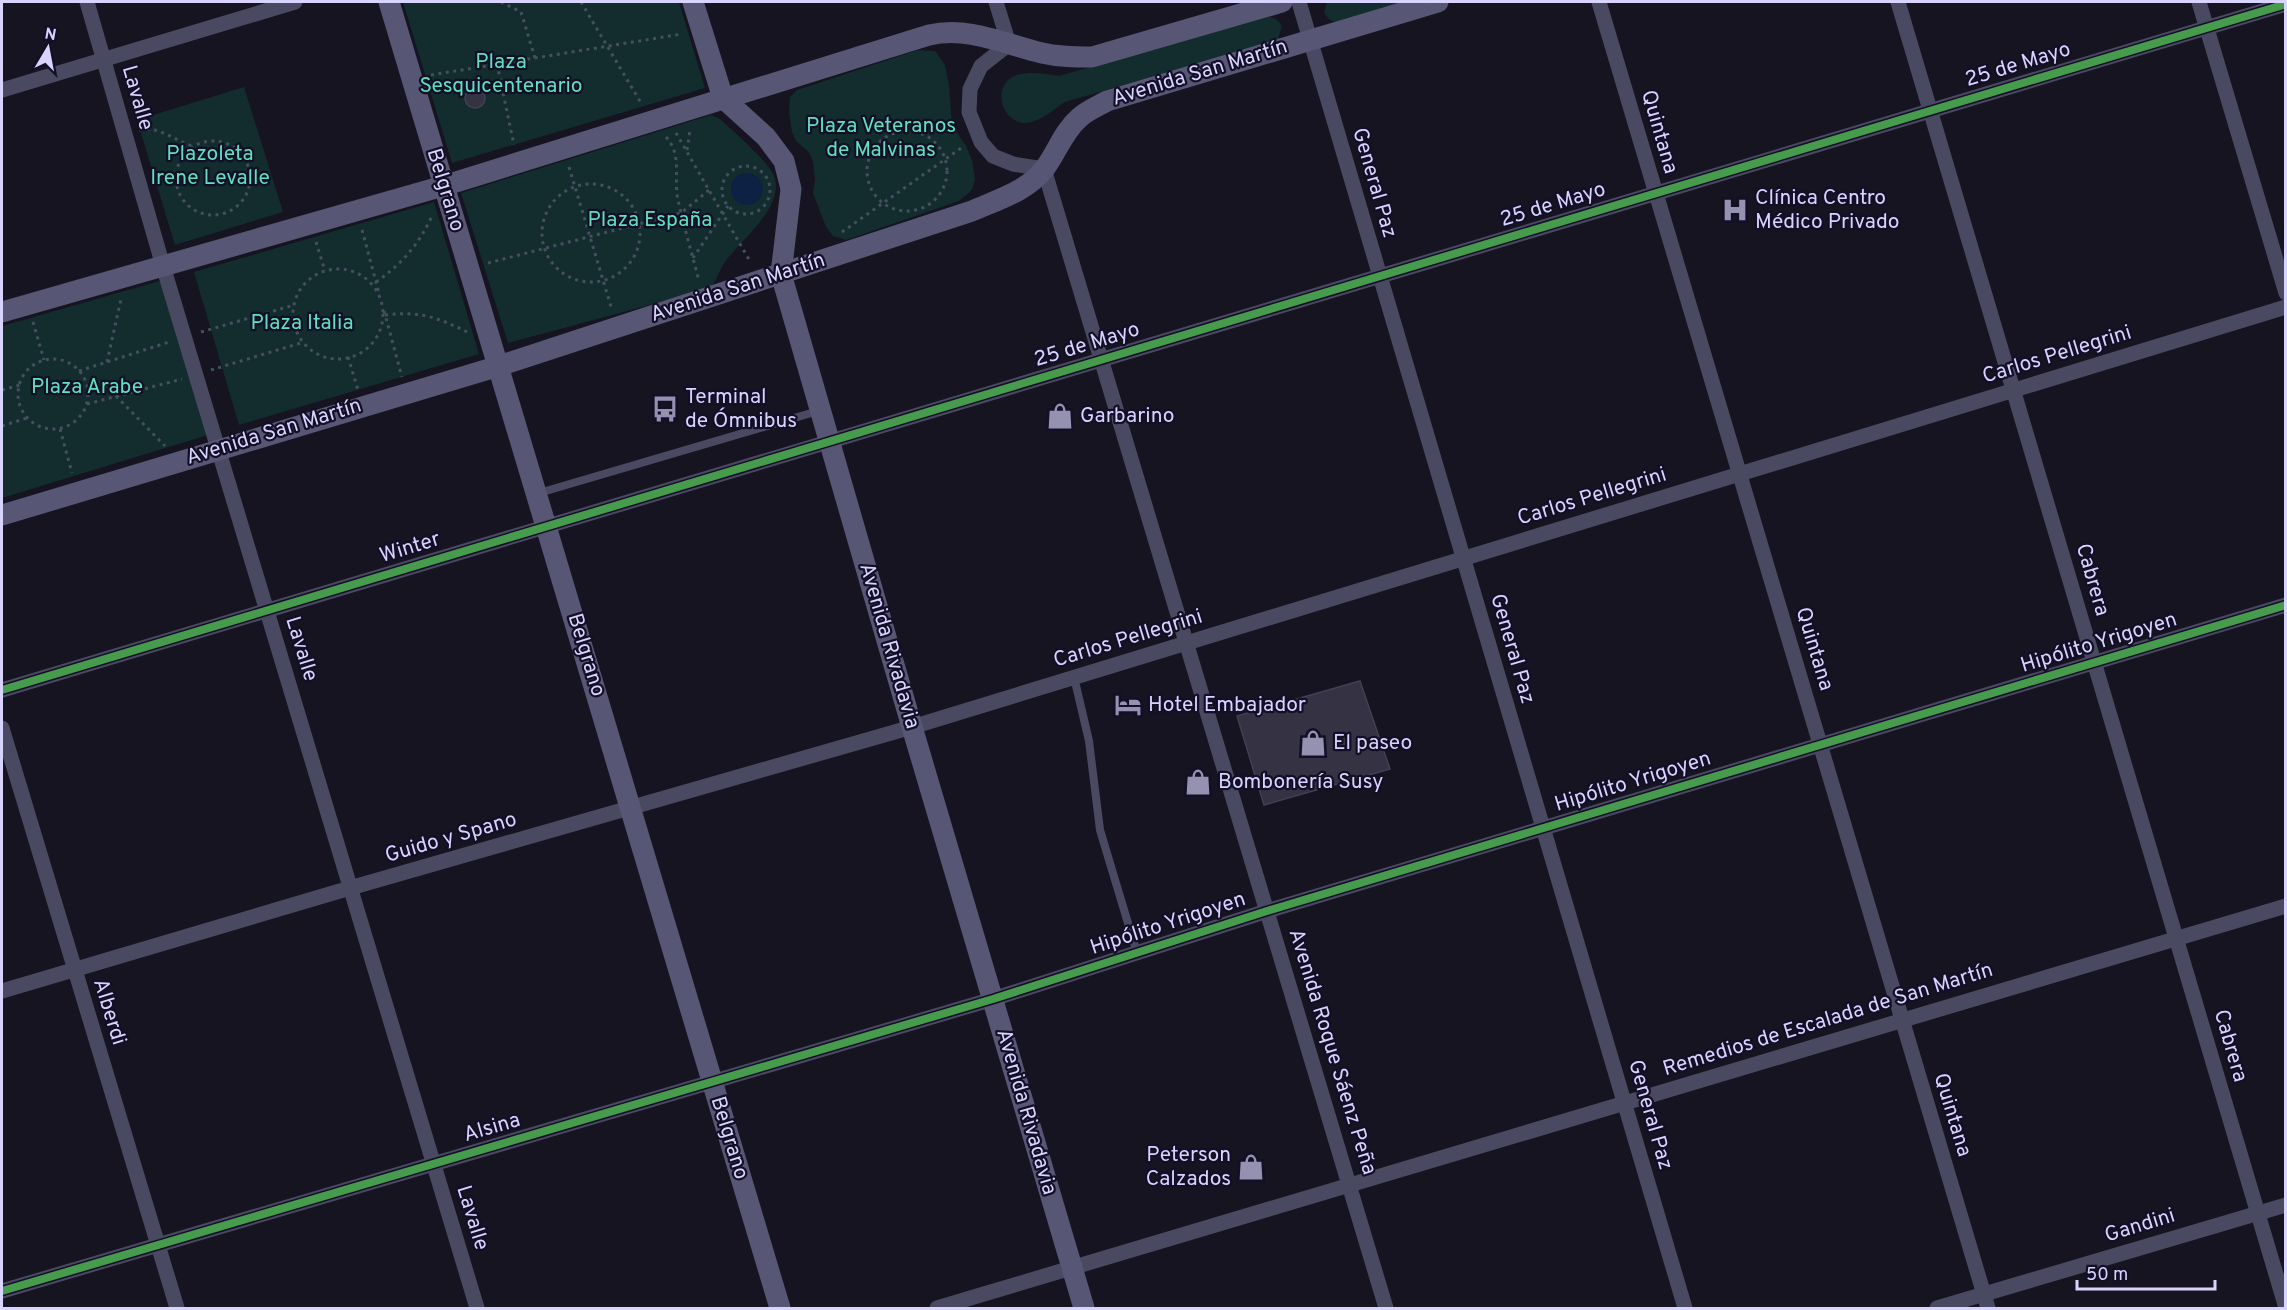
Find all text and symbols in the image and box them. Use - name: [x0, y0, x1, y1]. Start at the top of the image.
- north arrow: [18, 18, 78, 78]
- text: N: [43, 24, 58, 46]
- street label: Avenida San Martín: [1109, 33, 1291, 113]
- street label: 25 de Mayo: [1962, 36, 2074, 94]
- park label: Plaza Sesquicentenario: [419, 49, 583, 100]
- street label: Lavalle: [115, 62, 159, 134]
- street label: Quintana: [1634, 87, 1684, 177]
- park label: Plaza Veteranos de Malvinas: [806, 113, 956, 164]
- street label: General Paz: [1345, 125, 1403, 241]
- park label: Plazoleta Irene Levalle: [150, 141, 270, 192]
- street label: Belgrano: [420, 145, 470, 235]
- street label: 25 de Mayo: [1497, 176, 1609, 234]
- place label: Clínica Centro Médico Privado: [1755, 185, 1900, 236]
- hospital icon: Clínica Centro Médico Privado: [1720, 195, 1750, 225]
- park label: Plaza España: [588, 207, 712, 234]
- street label: Avenida San Martín: [647, 247, 829, 329]
- park label: Plaza Italia: [251, 310, 353, 337]
- street label: 25 de Mayo: [1031, 316, 1143, 374]
- street label: Carlos Pellegrini: [1979, 319, 2135, 391]
- park label: Plaza Arabe: [31, 374, 143, 401]
- place label: Terminal de Ómnibus: [685, 384, 797, 435]
- street label: Avenida San Martín: [183, 392, 365, 472]
- bus stop icon: Terminal de Ómnibus: [650, 394, 680, 424]
- shop icon: Garbarino: [1045, 401, 1075, 431]
- place label: Garbarino: [1080, 403, 1175, 430]
- street label: Carlos Pellegrini: [1514, 461, 1670, 533]
- street label: Winter: [376, 526, 444, 570]
- street label: Cabrera: [2069, 541, 2115, 619]
- street label: Avenida Rivadavia: [852, 560, 926, 732]
- street label: General Paz: [1483, 591, 1541, 707]
- street label: Carlos Pellegrini: [1050, 603, 1206, 675]
- street label: Quintana: [1789, 604, 1839, 694]
- street label: Hipólito Yrigoyen: [2018, 606, 2180, 680]
- street label: Belgrano: [561, 610, 611, 700]
- street label: Lavalle: [278, 613, 324, 685]
- hotel icon: Hotel Embajador: [1113, 690, 1143, 720]
- place label: Hotel Embajador: [1148, 692, 1306, 719]
- shop icon: El paseo: [1298, 728, 1328, 758]
- place label: El paseo: [1333, 730, 1412, 757]
- street label: Hipólito Yrigoyen: [1552, 745, 1714, 819]
- shop icon: Bombonería Susy: [1183, 767, 1213, 797]
- place label: Bombonería Susy: [1218, 769, 1383, 796]
- street label: Guido y Spano: [382, 806, 520, 870]
- street label: Hipólito Yrigoyen: [1087, 886, 1249, 962]
- street label: Avenida Roque Sáenz Peña: [1282, 926, 1382, 1178]
- street label: Remedios de Escalada de San Martín: [1660, 957, 1996, 1083]
- street label: Alberdi: [86, 975, 132, 1049]
- street label: Cabrera: [2207, 1007, 2253, 1085]
- street label: Avenida Rivadavia: [989, 1026, 1063, 1198]
- street label: General Paz: [1621, 1057, 1679, 1173]
- street label: Quintana: [1927, 1070, 1977, 1160]
- street label: Belgrano: [704, 1093, 754, 1183]
- street label: Alsina: [460, 1107, 524, 1149]
- place label: Peterson Calzados: [1146, 1142, 1231, 1193]
- shop icon: Peterson Calzados: [1236, 1152, 1266, 1182]
- street label: Lavalle: [449, 1182, 495, 1254]
- street label: Gandini: [2102, 1203, 2178, 1249]
- scale bar: [2077, 1253, 2215, 1291]
- text: 50 m: [2086, 1264, 2128, 1287]

